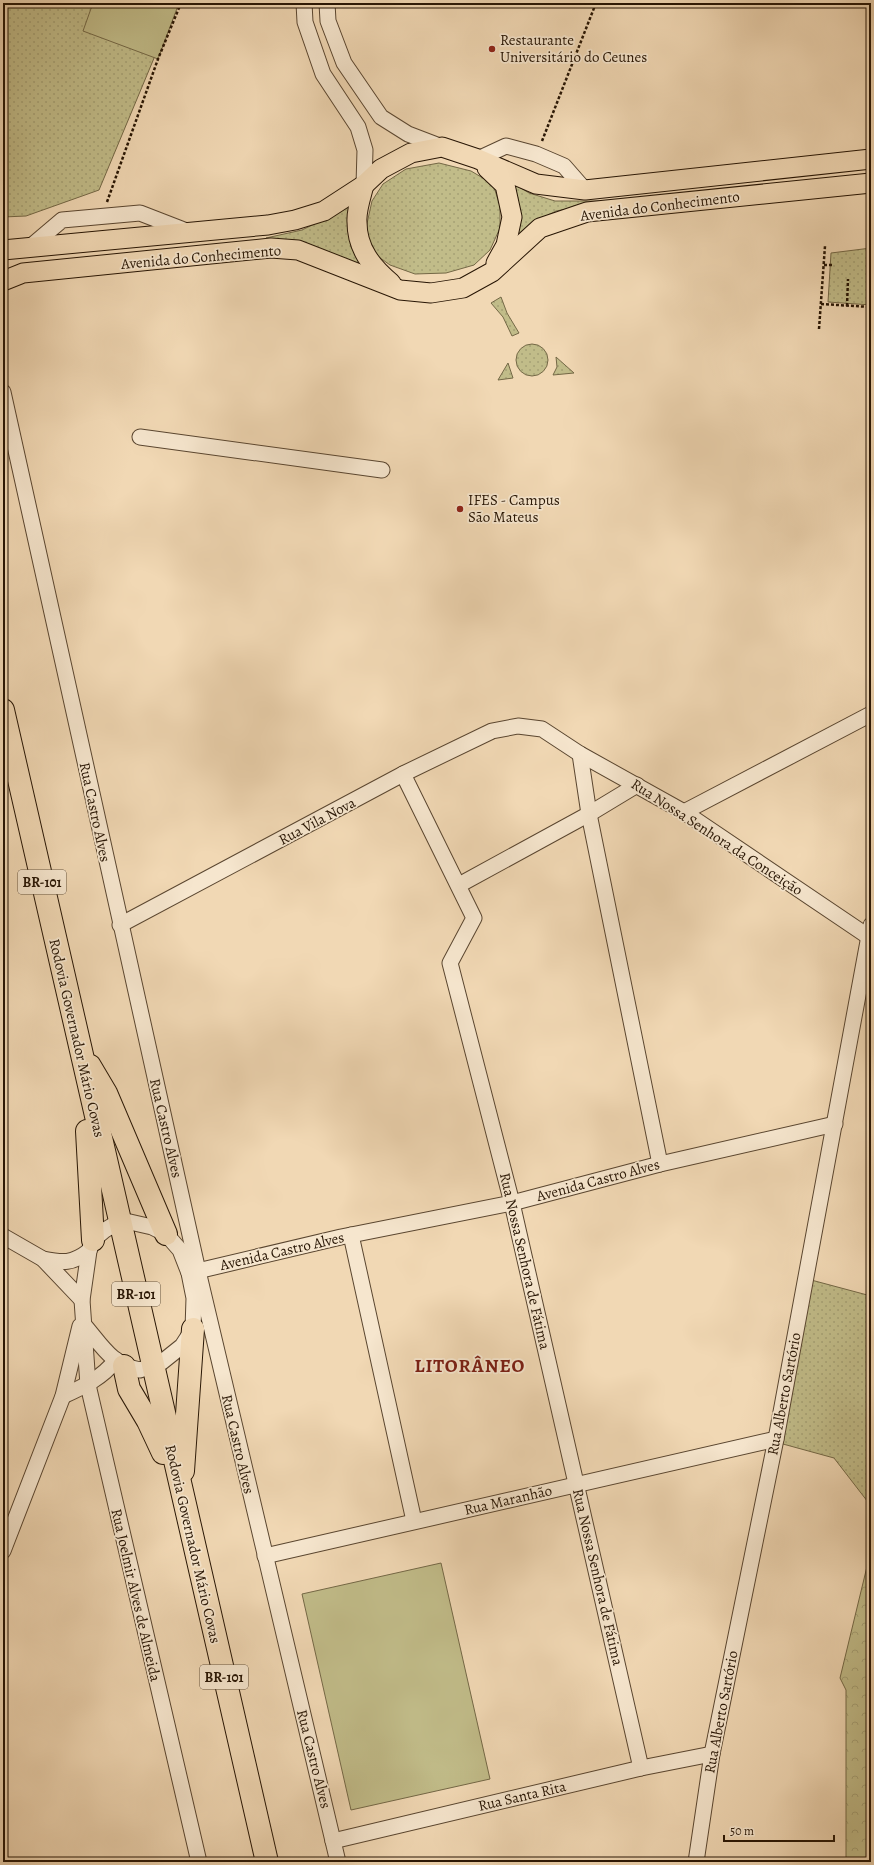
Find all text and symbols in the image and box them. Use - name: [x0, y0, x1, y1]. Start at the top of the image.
- place label: Restaurante Universitário do Ceunes: [500, 30, 647, 67]
- marker: Restaurante Universitário do Ceunes: [487, 44, 497, 54]
- street label: Avenida do Conhecimento: [578, 186, 741, 226]
- street label: Avenida do Conhecimento: [119, 240, 282, 274]
- place label: IFES - Campus São Mateus: [468, 490, 560, 527]
- marker: IFES - Campus São Mateus: [455, 504, 465, 514]
- street label: Rua Castro Alves: [75, 760, 115, 864]
- street label: Rua Nossa Senhora da Conceição: [627, 774, 807, 900]
- street label: Rua Vila Nova: [275, 792, 359, 850]
- road number: BR-101: [18, 870, 66, 894]
- street label: Rodovia Governador Mário Covas: [44, 937, 110, 1139]
- street label: Rua Castro Alves: [145, 1076, 187, 1180]
- street label: Avenida Castro Alves: [533, 1154, 662, 1206]
- street label: Rua Nossa Senhora de Fátima: [495, 1171, 555, 1351]
- street label: Avenida Castro Alves: [217, 1227, 346, 1275]
- road number: BR-101: [112, 1282, 160, 1306]
- street label: Rua Alberto Sartório: [762, 1331, 806, 1457]
- district label: LITORÂNEO: [415, 1353, 525, 1379]
- street label: Rua Castro Alves: [217, 1392, 259, 1496]
- street label: Rodovia Governador Mário Covas: [160, 1443, 226, 1645]
- street label: Rua Maranhão: [462, 1480, 554, 1520]
- street label: Rua Nossa Senhora de Fátima: [568, 1487, 628, 1667]
- street label: Rua Joelmir Alves de Almeida: [106, 1507, 166, 1683]
- street label: Rua Alberto Sartório: [699, 1649, 743, 1775]
- road number: BR-101: [200, 1665, 248, 1689]
- street label: Rua Castro Alves: [292, 1707, 336, 1811]
- street label: Rua Santa Rita: [476, 1776, 568, 1816]
- scale bar: [724, 1817, 834, 1843]
- text: 50 m: [730, 1823, 754, 1839]

